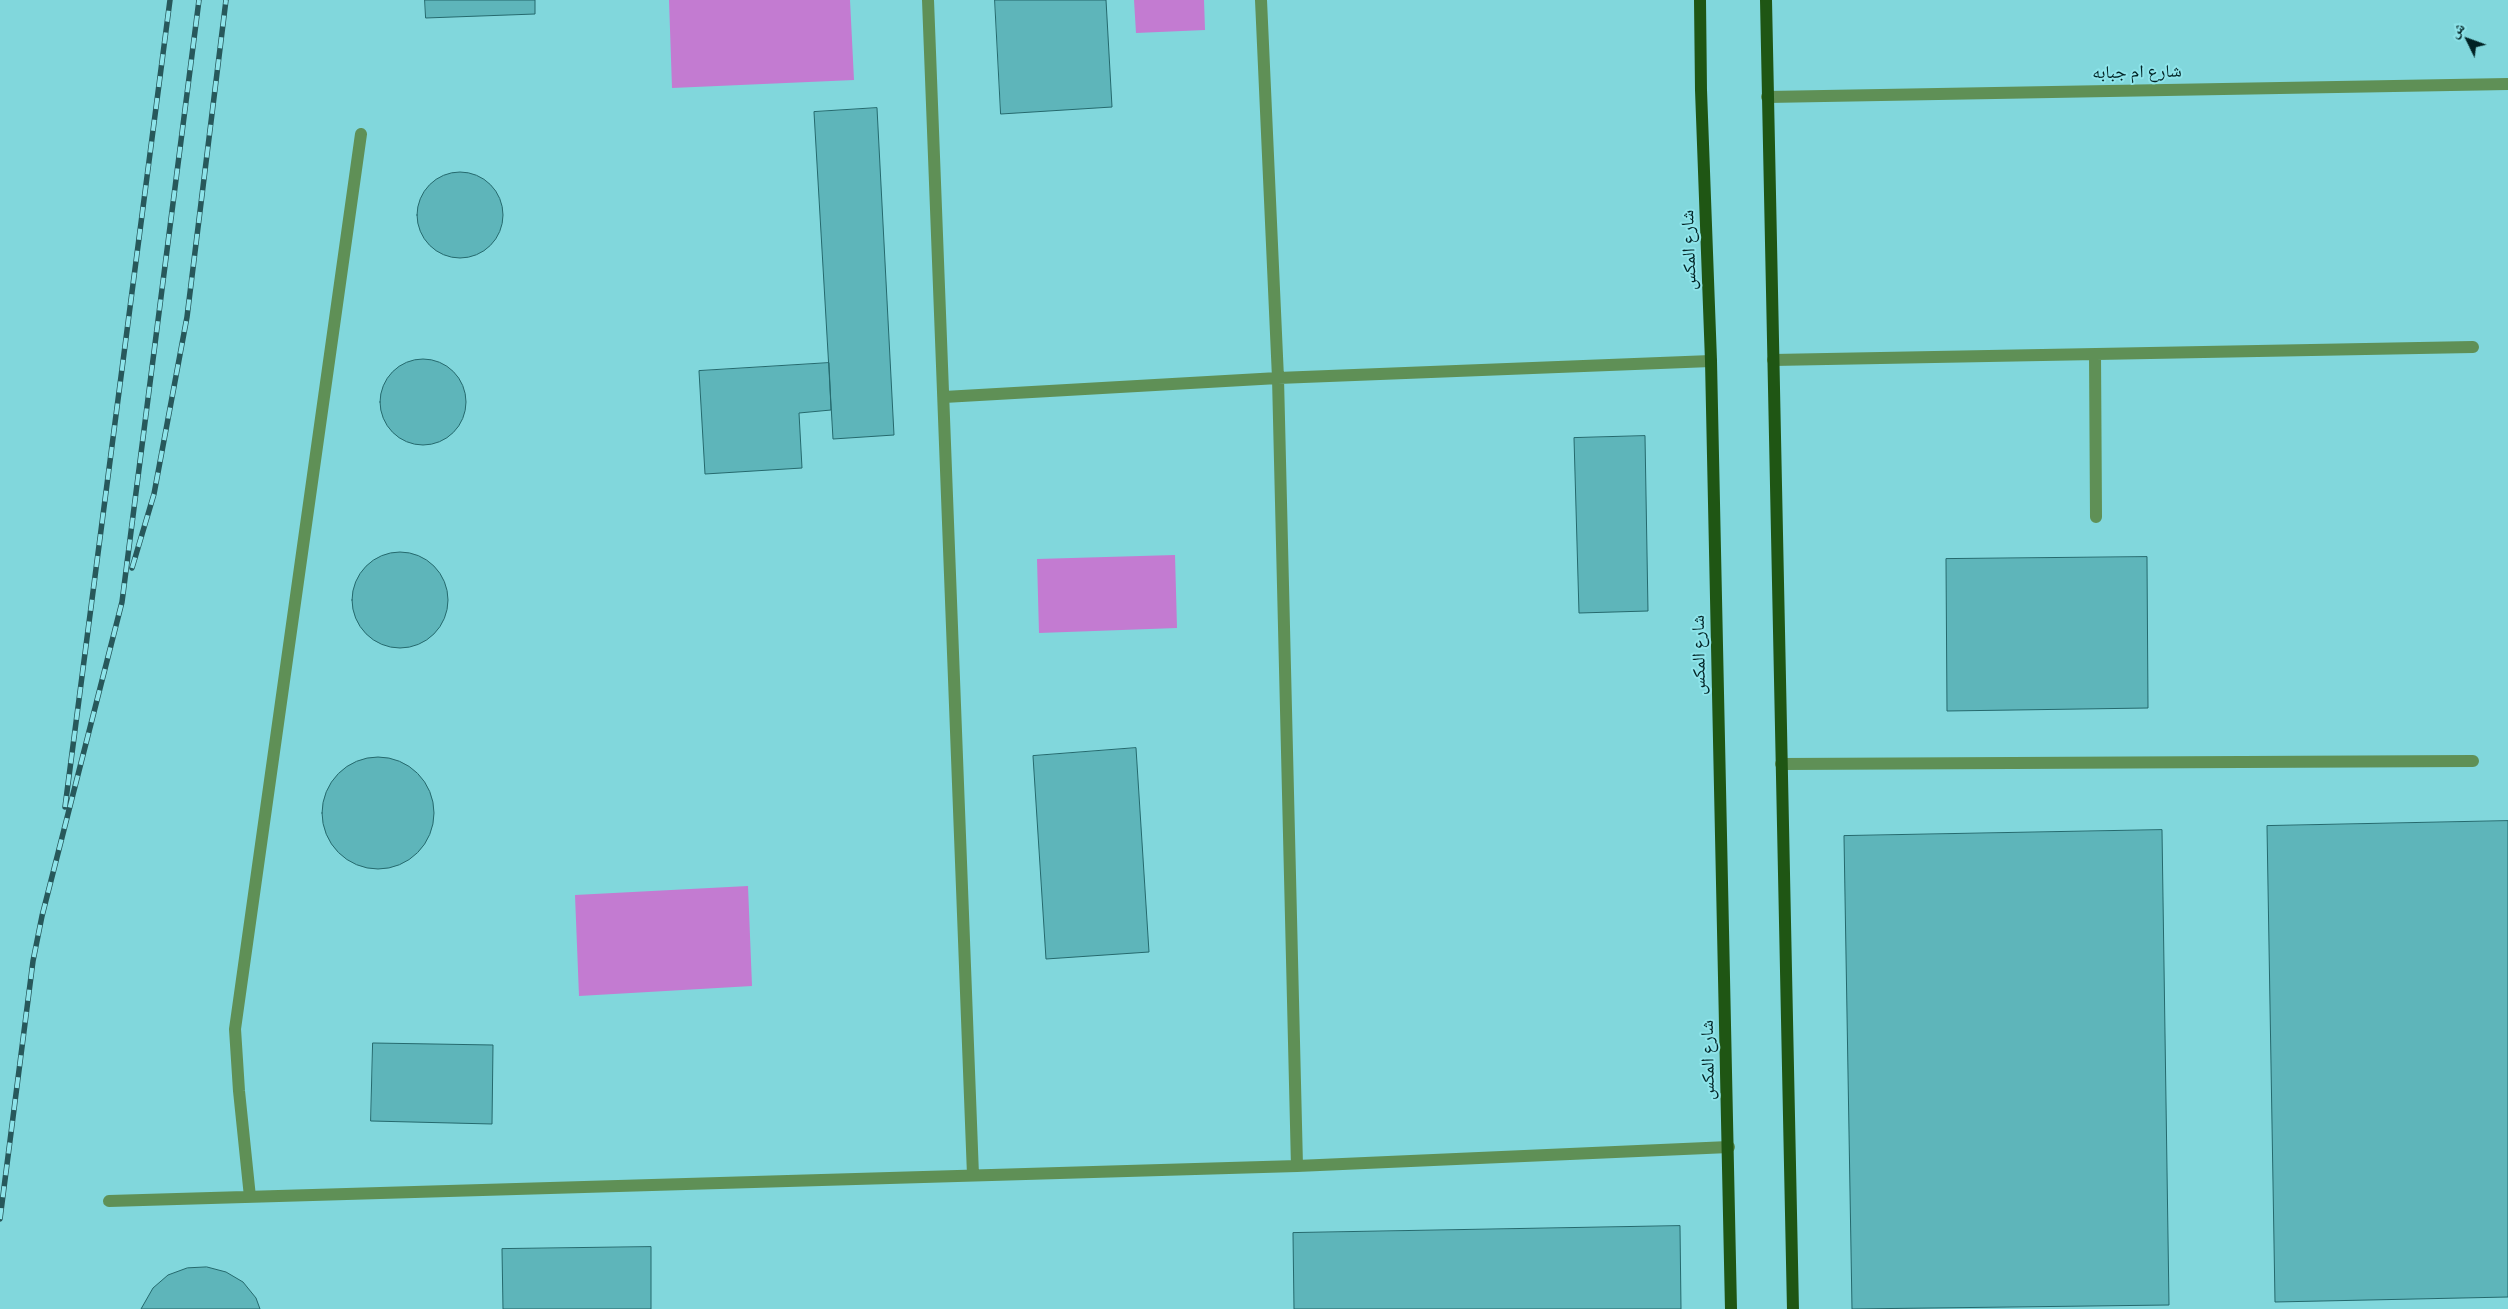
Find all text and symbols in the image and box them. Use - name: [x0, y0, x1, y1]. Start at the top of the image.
- north arrow: [2443, 15, 2493, 65]
- text: ش: [2444, 17, 2469, 42]
- street label: شارع ام جبابه: [2092, 61, 2182, 85]
- street label: شارع المكس: [1678, 210, 1702, 290]
- street label: شارع المكس: [1689, 615, 1711, 695]
- street label: شارع المكس: [1698, 1020, 1720, 1100]

